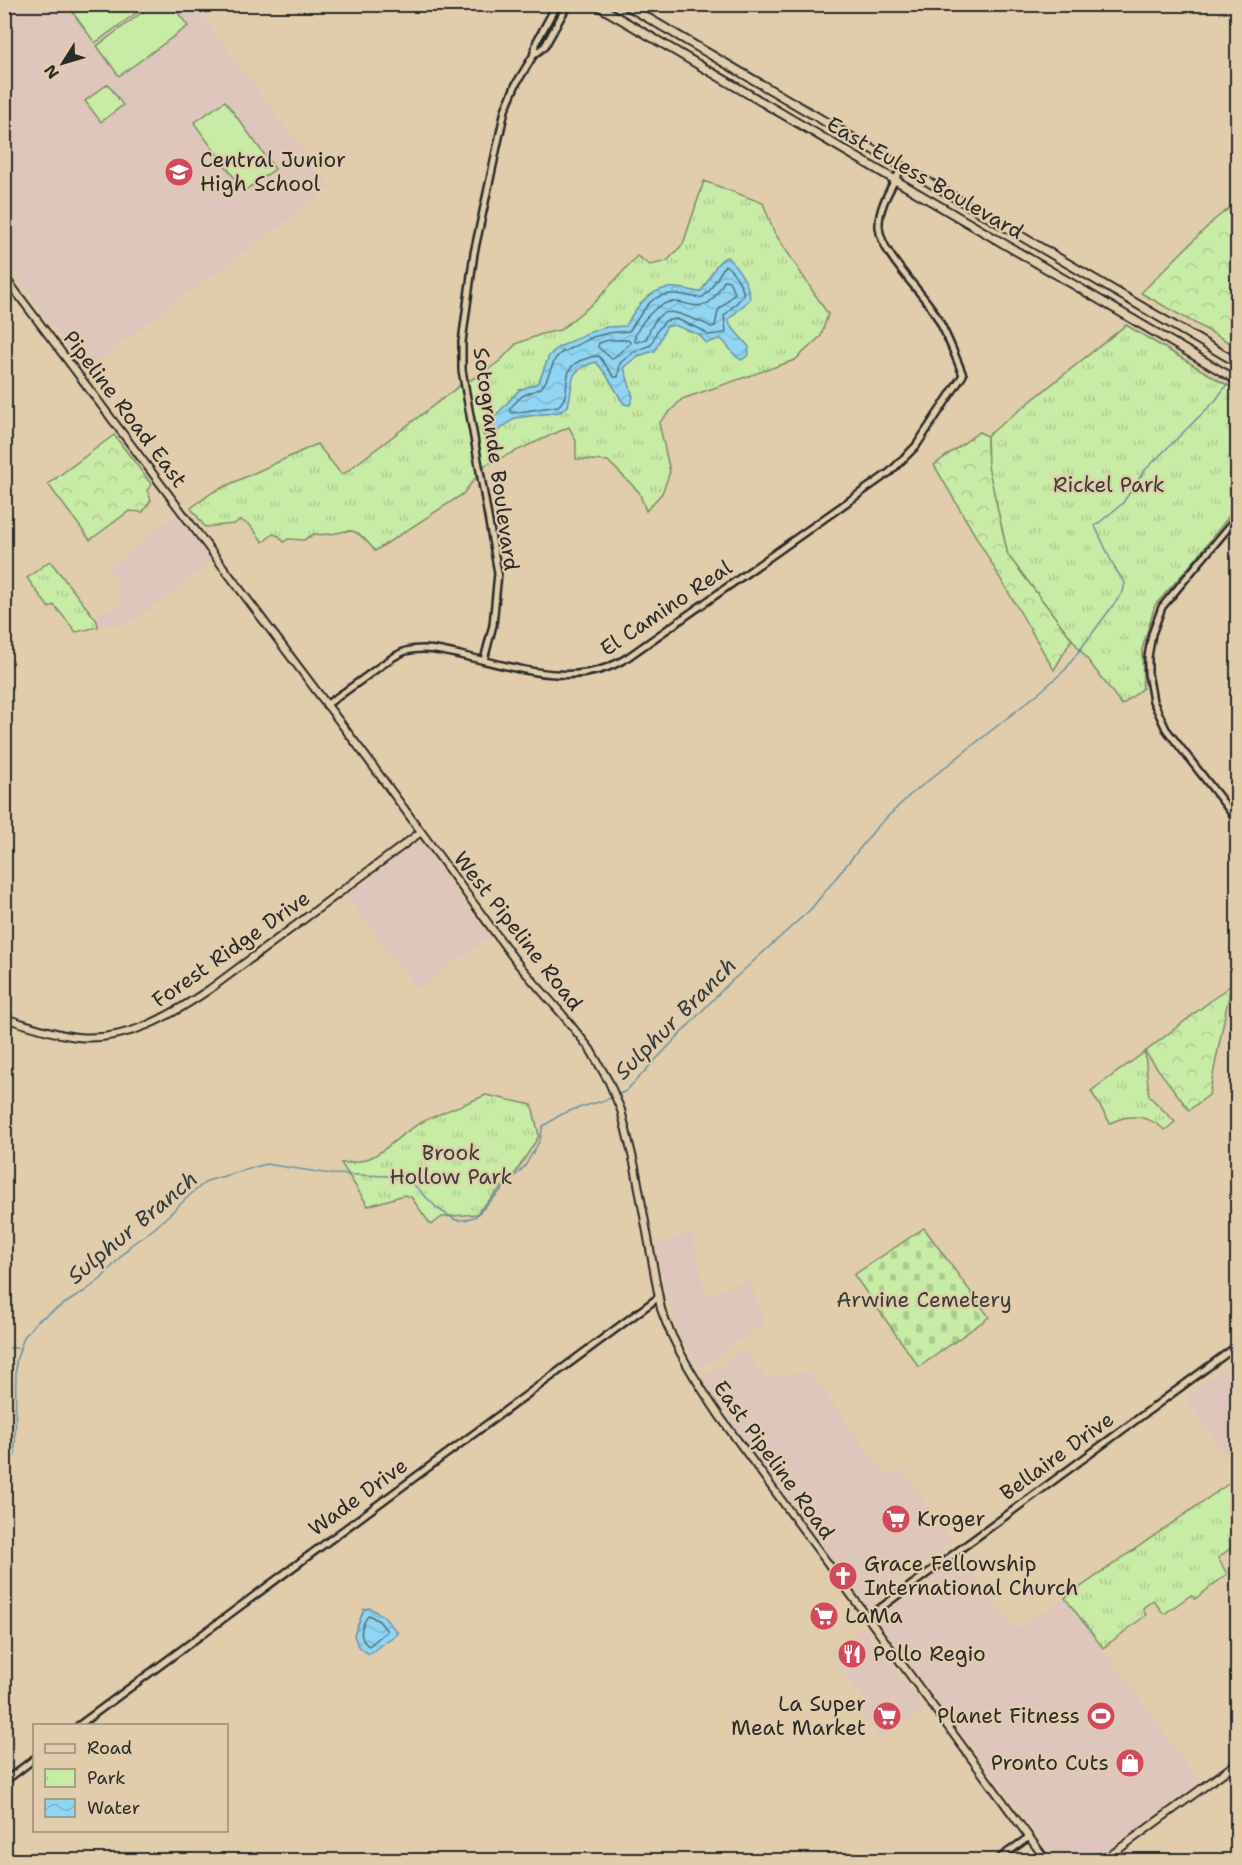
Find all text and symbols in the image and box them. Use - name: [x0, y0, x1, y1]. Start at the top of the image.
- north arrow: [33, 33, 93, 93]
- text: N: [39, 60, 64, 83]
- street label: East Euless Boulevard: [822, 110, 1028, 246]
- place label: Central Junior High School: [200, 146, 346, 198]
- school or university icon: Central Junior High School: [163, 156, 195, 188]
- street label: Pipeline Road East: [57, 325, 193, 493]
- street label: Sotogrande Boulevard: [466, 346, 526, 572]
- park label: Rickel Park: [1053, 471, 1165, 499]
- street label: El Camino Real: [595, 553, 738, 662]
- street label: West Pipeline Road: [447, 845, 589, 1017]
- street label: Forest Ridge Drive: [147, 884, 315, 1014]
- water label: Sulphur Branch: [608, 951, 743, 1086]
- park label: Brook Hollow Park: [389, 1139, 513, 1191]
- water label: Sulphur Branch: [61, 1164, 204, 1290]
- park label: Arwine Cemetery: [836, 1286, 1012, 1314]
- street label: East Pipeline Road: [707, 1375, 841, 1545]
- street label: Bellaire Drive: [994, 1405, 1120, 1507]
- street label: Wade Drive: [303, 1452, 413, 1542]
- supermarket icon: Kroger: [880, 1503, 912, 1535]
- place label: Kroger: [917, 1505, 985, 1533]
- place label: Grace Fellowship International Church: [864, 1550, 1078, 1602]
- church icon: Grace Fellowship International Church: [827, 1560, 859, 1592]
- supermarket icon: LaMa: [808, 1600, 840, 1632]
- place label: LaMa: [845, 1602, 903, 1630]
- restaurant icon: Pollo Regio: [836, 1638, 868, 1670]
- place label: Pollo Regio: [873, 1640, 986, 1668]
- place label: La Super Meat Market: [731, 1690, 866, 1742]
- supermarket icon: La Super Meat Market: [871, 1700, 903, 1732]
- sports icon: Planet Fitness: [1085, 1700, 1117, 1732]
- place label: Planet Fitness: [937, 1702, 1080, 1730]
- legend: [33, 1724, 228, 1832]
- text: Road: [87, 1736, 132, 1760]
- shop icon: Pronto Cuts: [1114, 1747, 1146, 1779]
- place label: Pronto Cuts: [991, 1749, 1109, 1777]
- text: Park: [87, 1766, 126, 1790]
- text: Water: [87, 1796, 140, 1820]

